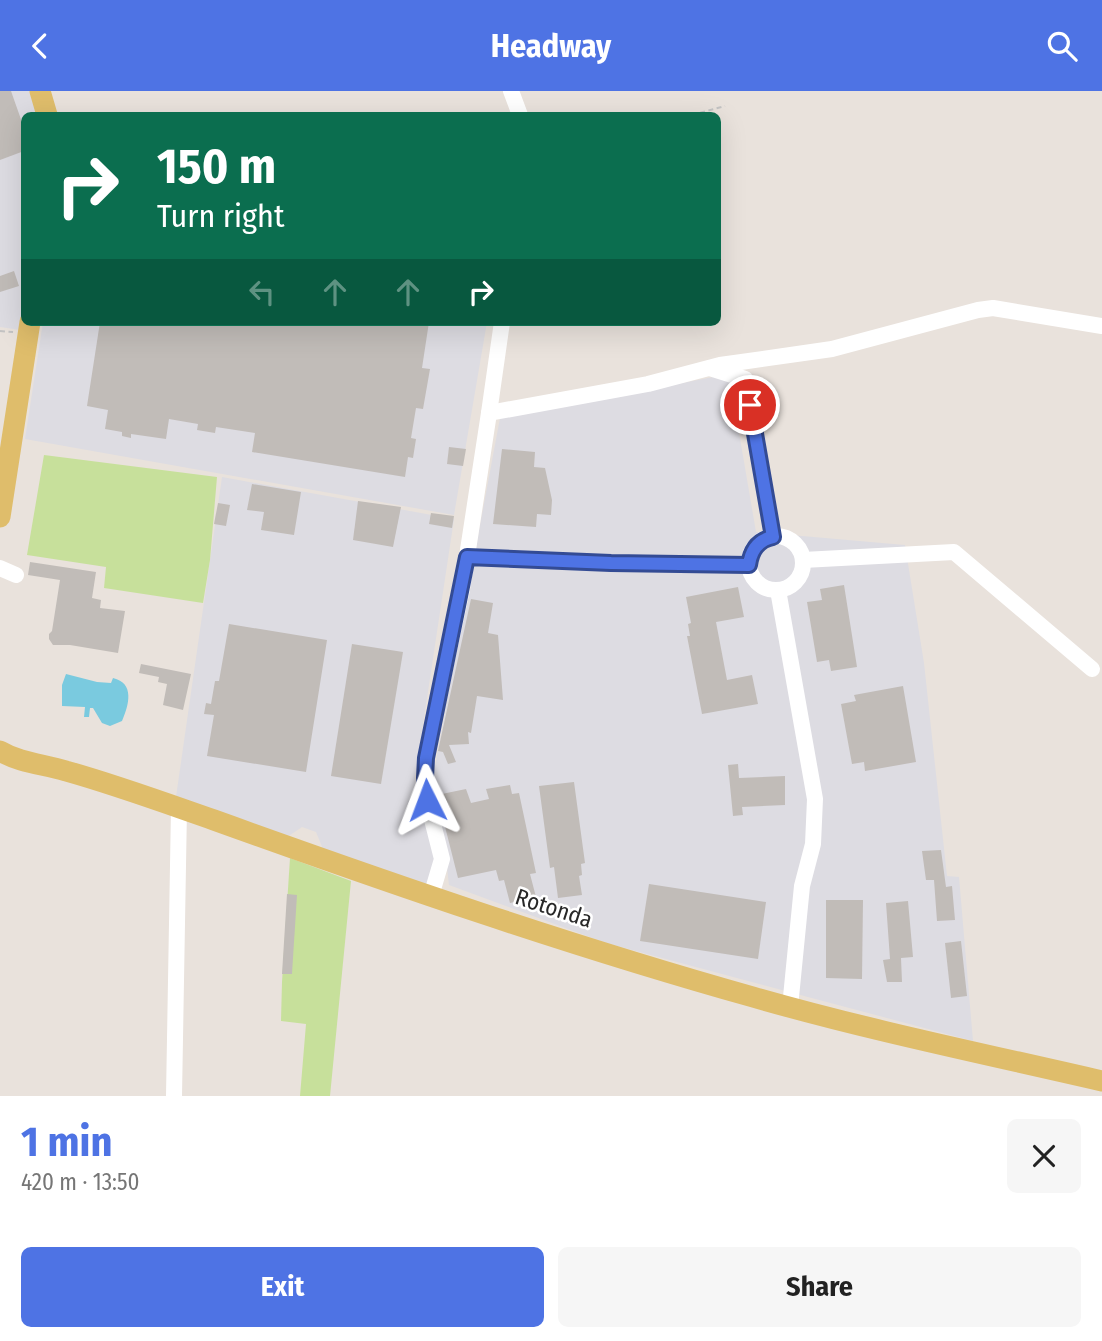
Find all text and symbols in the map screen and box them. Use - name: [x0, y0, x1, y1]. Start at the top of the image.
- icon: back: [21, 27, 59, 65]
- text: Headway: [491, 27, 611, 65]
- icon: search: [1043, 27, 1081, 65]
- text: 150 m: [157, 137, 276, 196]
- icon: right: [42, 140, 133, 231]
- text: Turn right: [157, 197, 284, 235]
- icon: left: [243, 273, 281, 311]
- icon: ahead: [316, 273, 354, 311]
- icon: ahead: [389, 273, 427, 311]
- icon: right: [462, 273, 500, 311]
- pin: [720, 375, 780, 435]
- icon: arrive: [731, 386, 769, 424]
- position arrow: [390, 763, 464, 837]
- street label: Rotonda: [512, 882, 596, 934]
- text: 1 min: [21, 1117, 112, 1167]
- button: close: [1007, 1119, 1081, 1193]
- text: 420 m · 13:50: [21, 1168, 140, 1196]
- button: Exit: [21, 1247, 544, 1327]
- button: Share: [558, 1247, 1081, 1327]

